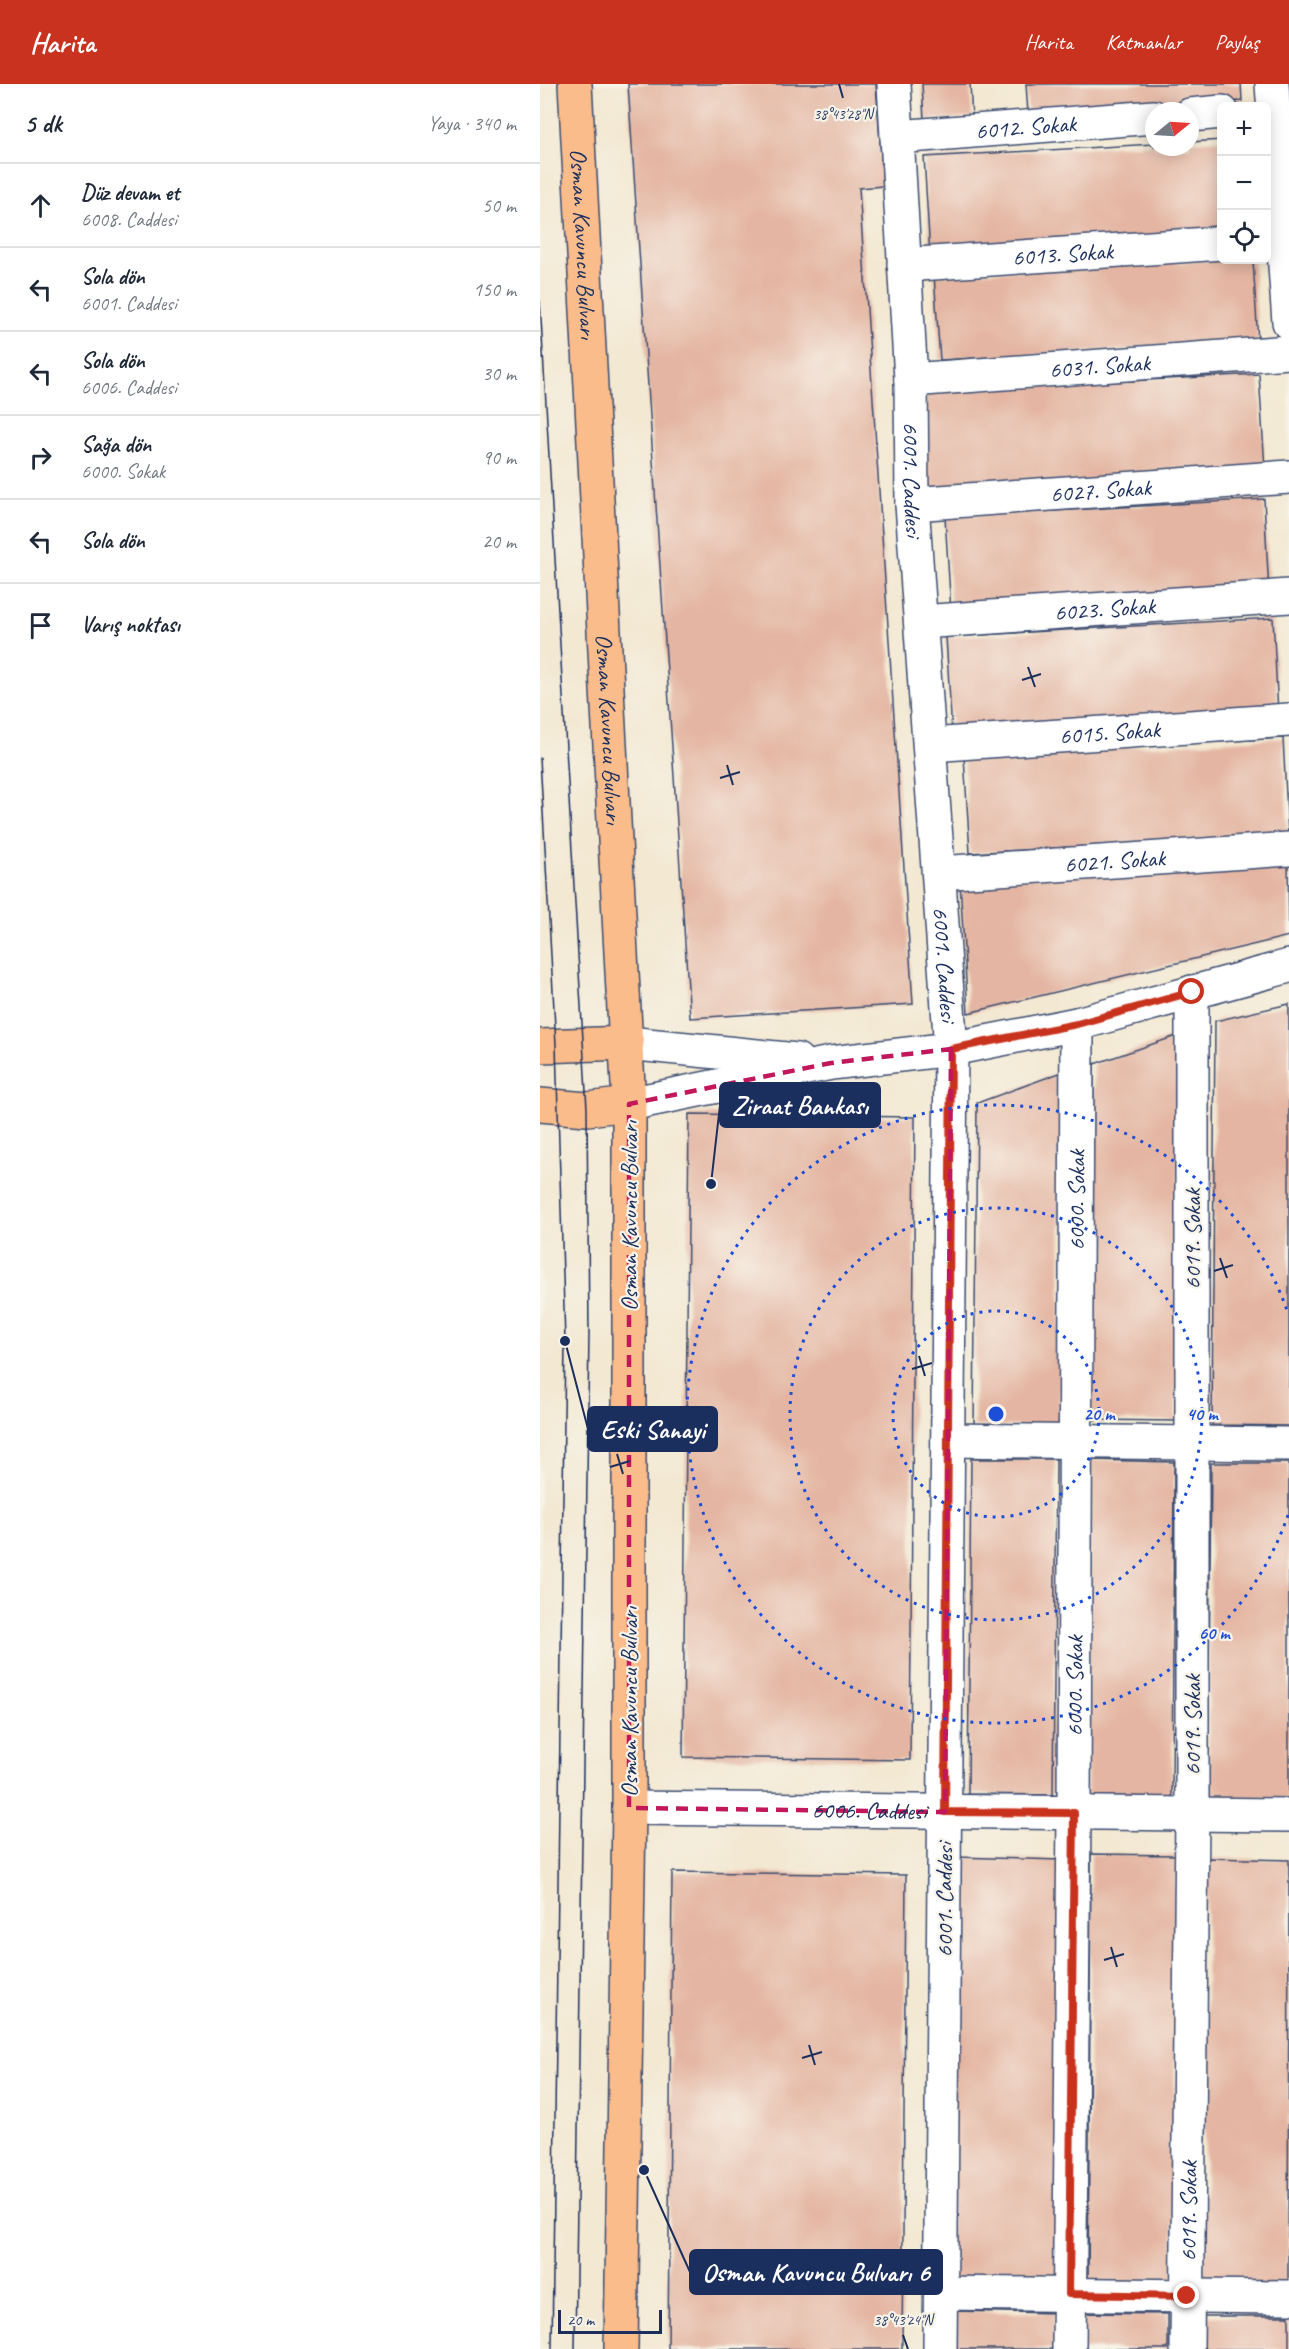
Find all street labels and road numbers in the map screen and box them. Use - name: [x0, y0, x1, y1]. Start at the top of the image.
- street label: 6012. Sokak: [974, 108, 1079, 146]
- street label: Osman Kavuncu Bulvarı: [563, 148, 604, 341]
- street label: 6013. Sokak: [1011, 235, 1116, 272]
- street label: 6031. Sokak: [1048, 347, 1153, 385]
- street label: 6001. Caddesi: [896, 422, 930, 542]
- street label: 6027. Sokak: [1049, 472, 1154, 509]
- street label: 6023. Sokak: [1053, 590, 1158, 628]
- street label: Osman Kavuncu Bulvarı: [589, 633, 629, 827]
- street label: 6015. Sokak: [1058, 714, 1163, 751]
- street label: 6021. Sokak: [1063, 842, 1168, 879]
- street label: 6001. Caddesi: [926, 906, 964, 1026]
- street label: Osman Kavuncu Bulvarı: [614, 1119, 644, 1311]
- street label: 6000. Sokak: [1061, 1147, 1092, 1251]
- street label: 6019. Sokak: [1177, 1186, 1207, 1289]
- street label: Osman Kavuncu Bulvarı: [614, 1605, 644, 1797]
- street label: 6000. Sokak: [1059, 1633, 1090, 1737]
- street label: 6019. Sokak: [1177, 1672, 1207, 1775]
- street label: 6006. Caddesi: [811, 1795, 930, 1826]
- street label: 6001. Caddesi: [929, 1839, 959, 1957]
- street label: 6019. Sokak: [1173, 2158, 1204, 2262]

